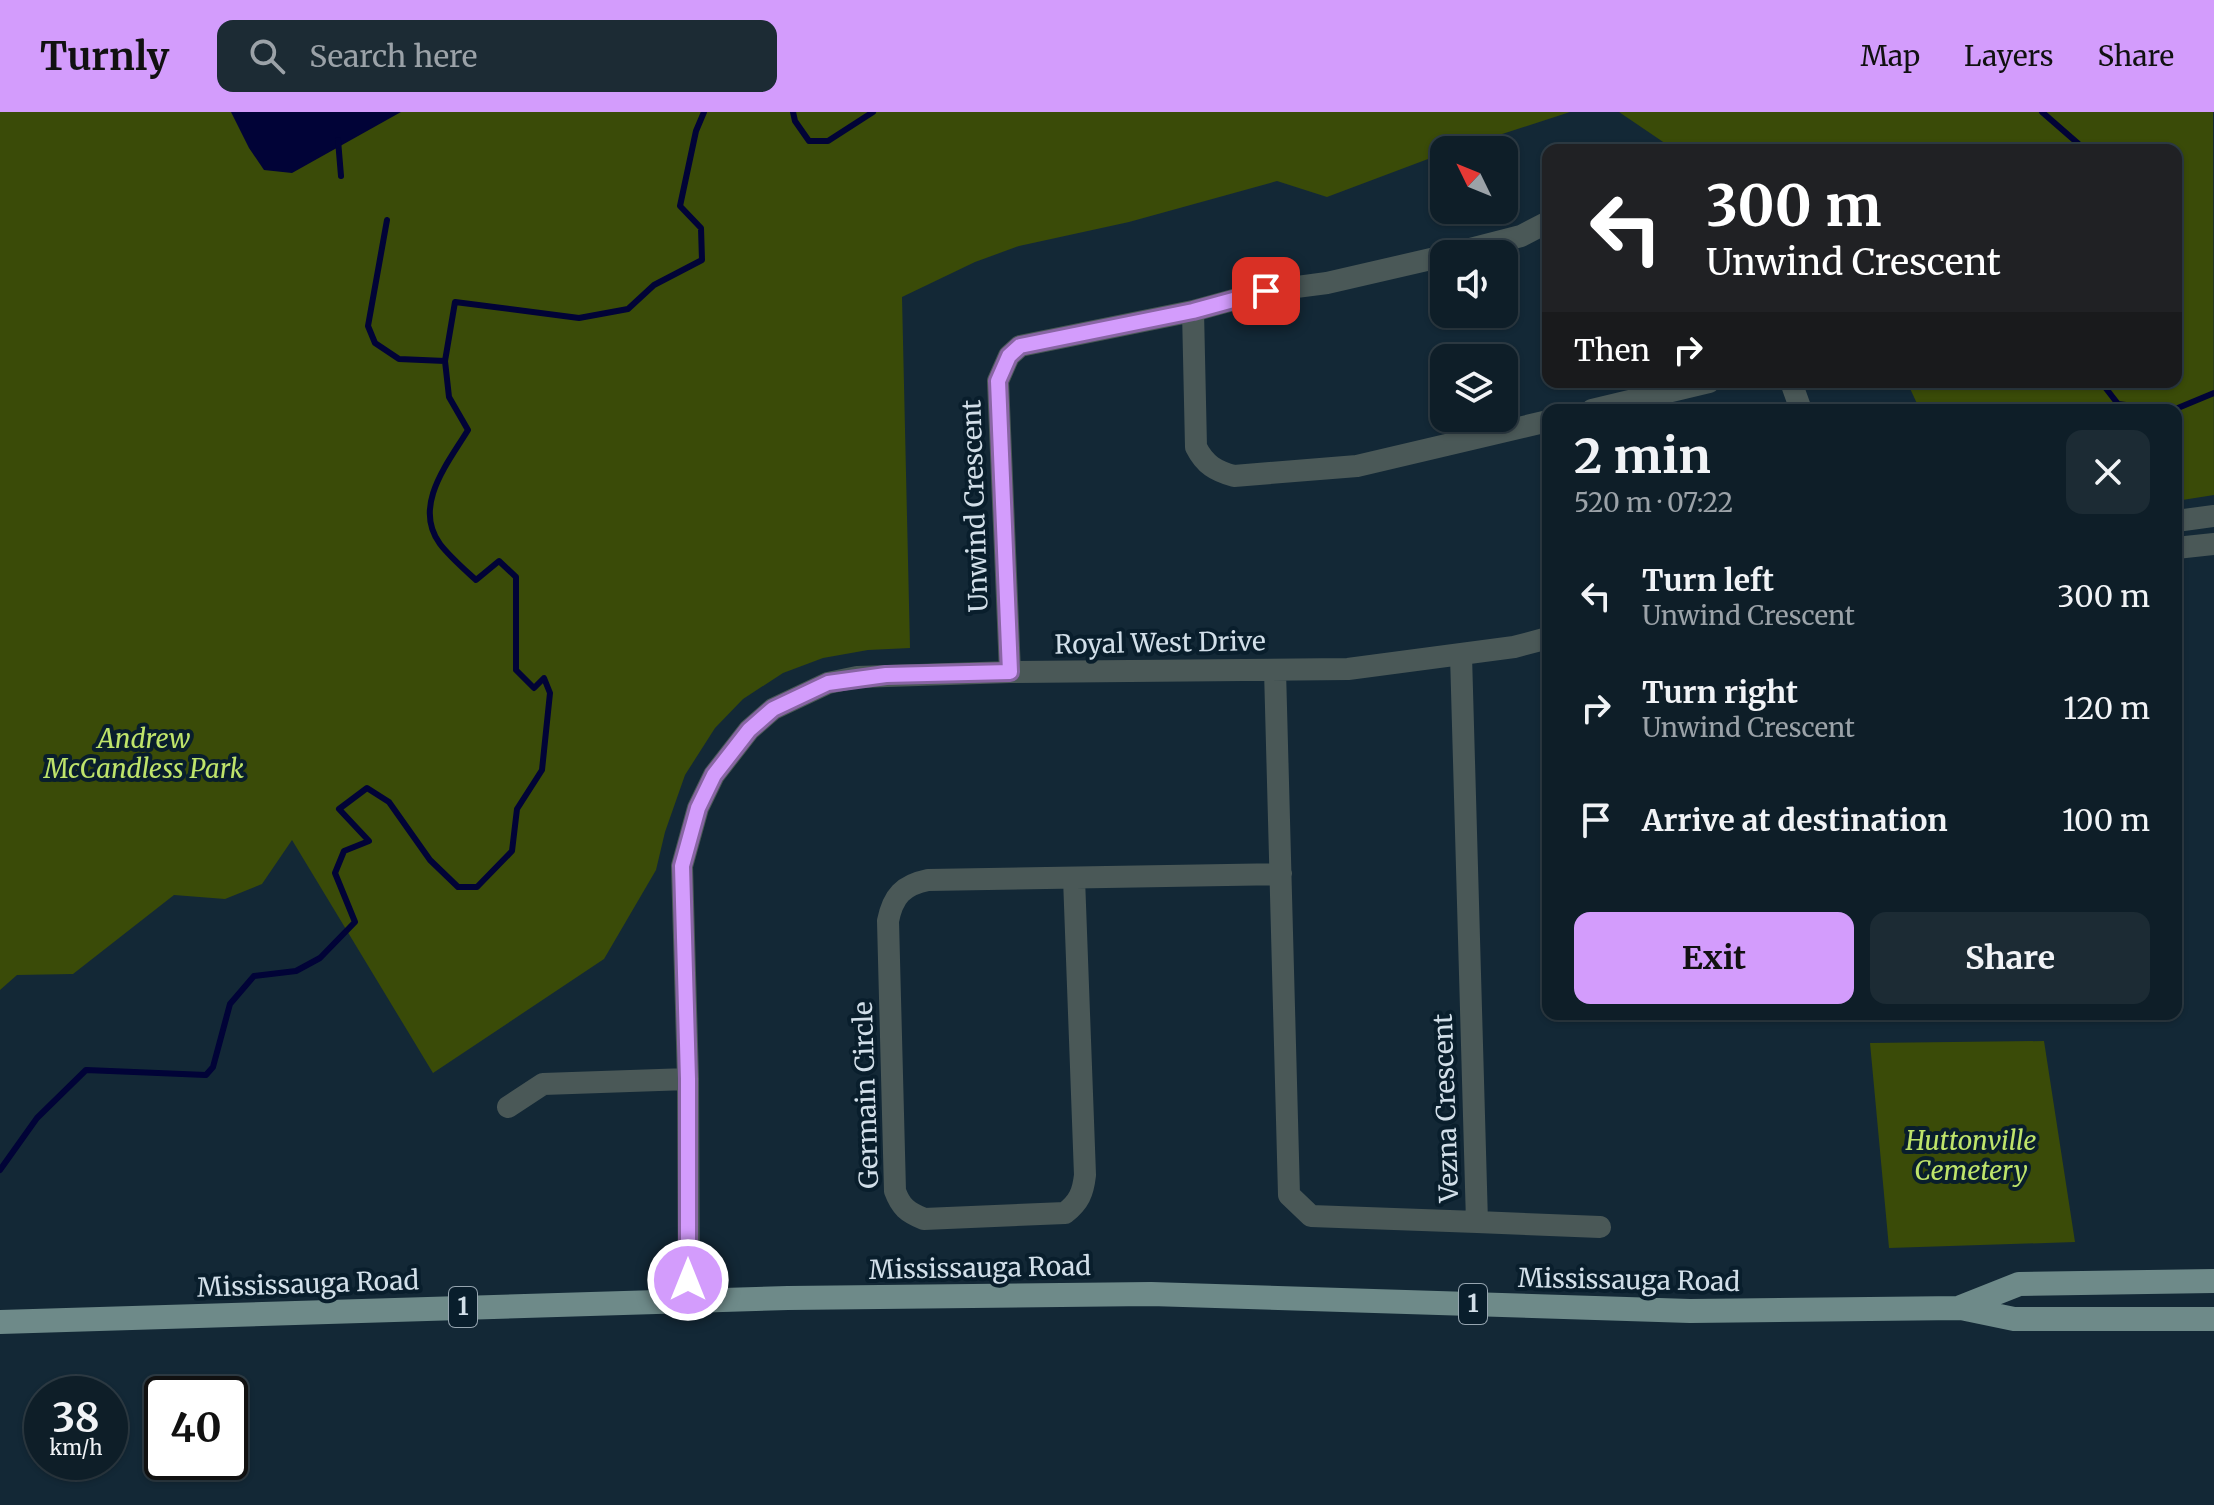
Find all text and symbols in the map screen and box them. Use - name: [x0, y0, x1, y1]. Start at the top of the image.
- search box: [217, 20, 777, 92]
- text: Turnly: [40, 33, 169, 80]
- icon: search: [245, 34, 289, 78]
- text: Search here: [309, 37, 478, 75]
- text: Map: [1860, 38, 1920, 74]
- text: Layers: [1964, 38, 2053, 74]
- text: Share: [2097, 38, 2174, 74]
- north arrow: [1430, 136, 1518, 224]
- map controls: [1430, 136, 1518, 432]
- text: 300 m: [1706, 171, 1882, 241]
- icon: left: [1574, 176, 1678, 280]
- button: sound: [1430, 240, 1518, 328]
- text: Unwind Crescent: [1706, 240, 2001, 285]
- pin: [1232, 257, 1300, 325]
- icon: arrive: [1244, 269, 1288, 313]
- icon: right: [1666, 328, 1710, 372]
- text: Then: [1574, 331, 1650, 369]
- button: layers: [1430, 344, 1518, 432]
- street label: Unwind Crescent: [954, 399, 995, 613]
- text: 2 min: [1574, 426, 1711, 486]
- button: close: [2066, 430, 2150, 514]
- text: 520 m · 07:22: [1574, 486, 1733, 519]
- text: Turn left: [1642, 561, 1774, 599]
- icon: left: [1574, 574, 1618, 618]
- text: 300 m: [2057, 577, 2150, 615]
- text: Unwind Crescent: [1642, 599, 1855, 632]
- street label: Royal West Drive: [1054, 624, 1266, 661]
- text: Turn right: [1642, 673, 1798, 711]
- icon: right: [1574, 686, 1618, 730]
- text: 120 m: [2063, 689, 2150, 727]
- text: Unwind Crescent: [1642, 711, 1855, 744]
- park label: Andrew McCandless Park: [43, 722, 244, 785]
- icon: arrive: [1574, 798, 1618, 842]
- text: Arrive at destination: [1642, 801, 1948, 839]
- text: 100 m: [2062, 801, 2150, 839]
- button: Exit: [1574, 912, 1854, 1004]
- button: Share: [1870, 912, 2150, 1004]
- street label: Germain Circle: [846, 1001, 885, 1189]
- street label: Vezna Crescent: [1426, 1013, 1465, 1204]
- park label: Huttonville Cemetery: [1904, 1124, 2037, 1187]
- position arrow: [646, 1238, 730, 1322]
- street label: Mississauga Road: [869, 1249, 1092, 1286]
- street label: Mississauga Road: [1518, 1261, 1741, 1298]
- street label: Mississauga Road: [196, 1263, 420, 1304]
- road number: 1: [1459, 1284, 1487, 1324]
- road number: 1: [449, 1287, 477, 1327]
- speed limit sign: 40: [144, 1376, 248, 1480]
- text: 38: [52, 1393, 100, 1443]
- text: km/h: [50, 1435, 102, 1460]

